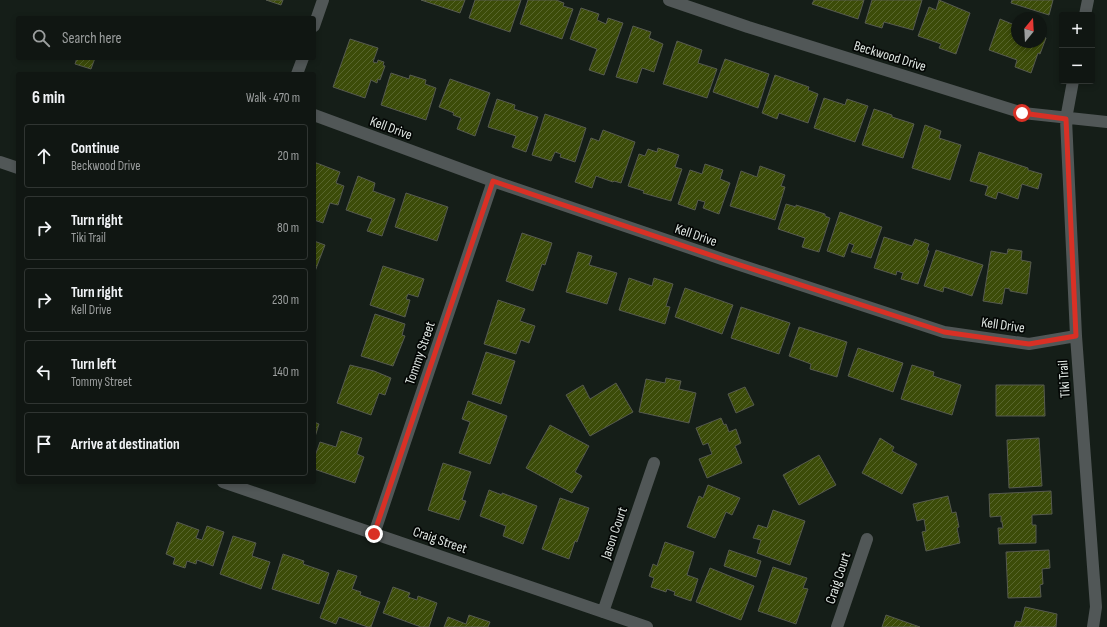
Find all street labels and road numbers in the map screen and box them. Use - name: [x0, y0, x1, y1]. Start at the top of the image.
- street label: Beckwood Drive: [852, 37, 928, 75]
- street label: Kell Drive: [368, 113, 414, 143]
- street label: Kell Drive: [673, 220, 719, 250]
- street label: Kell Drive: [980, 314, 1026, 336]
- street label: Tommy Street: [401, 319, 439, 387]
- street label: Tiki Trail: [1054, 360, 1074, 398]
- street label: Jason Court: [597, 505, 631, 562]
- street label: Craig Street: [411, 523, 469, 557]
- street label: Craig Court: [822, 550, 854, 606]

